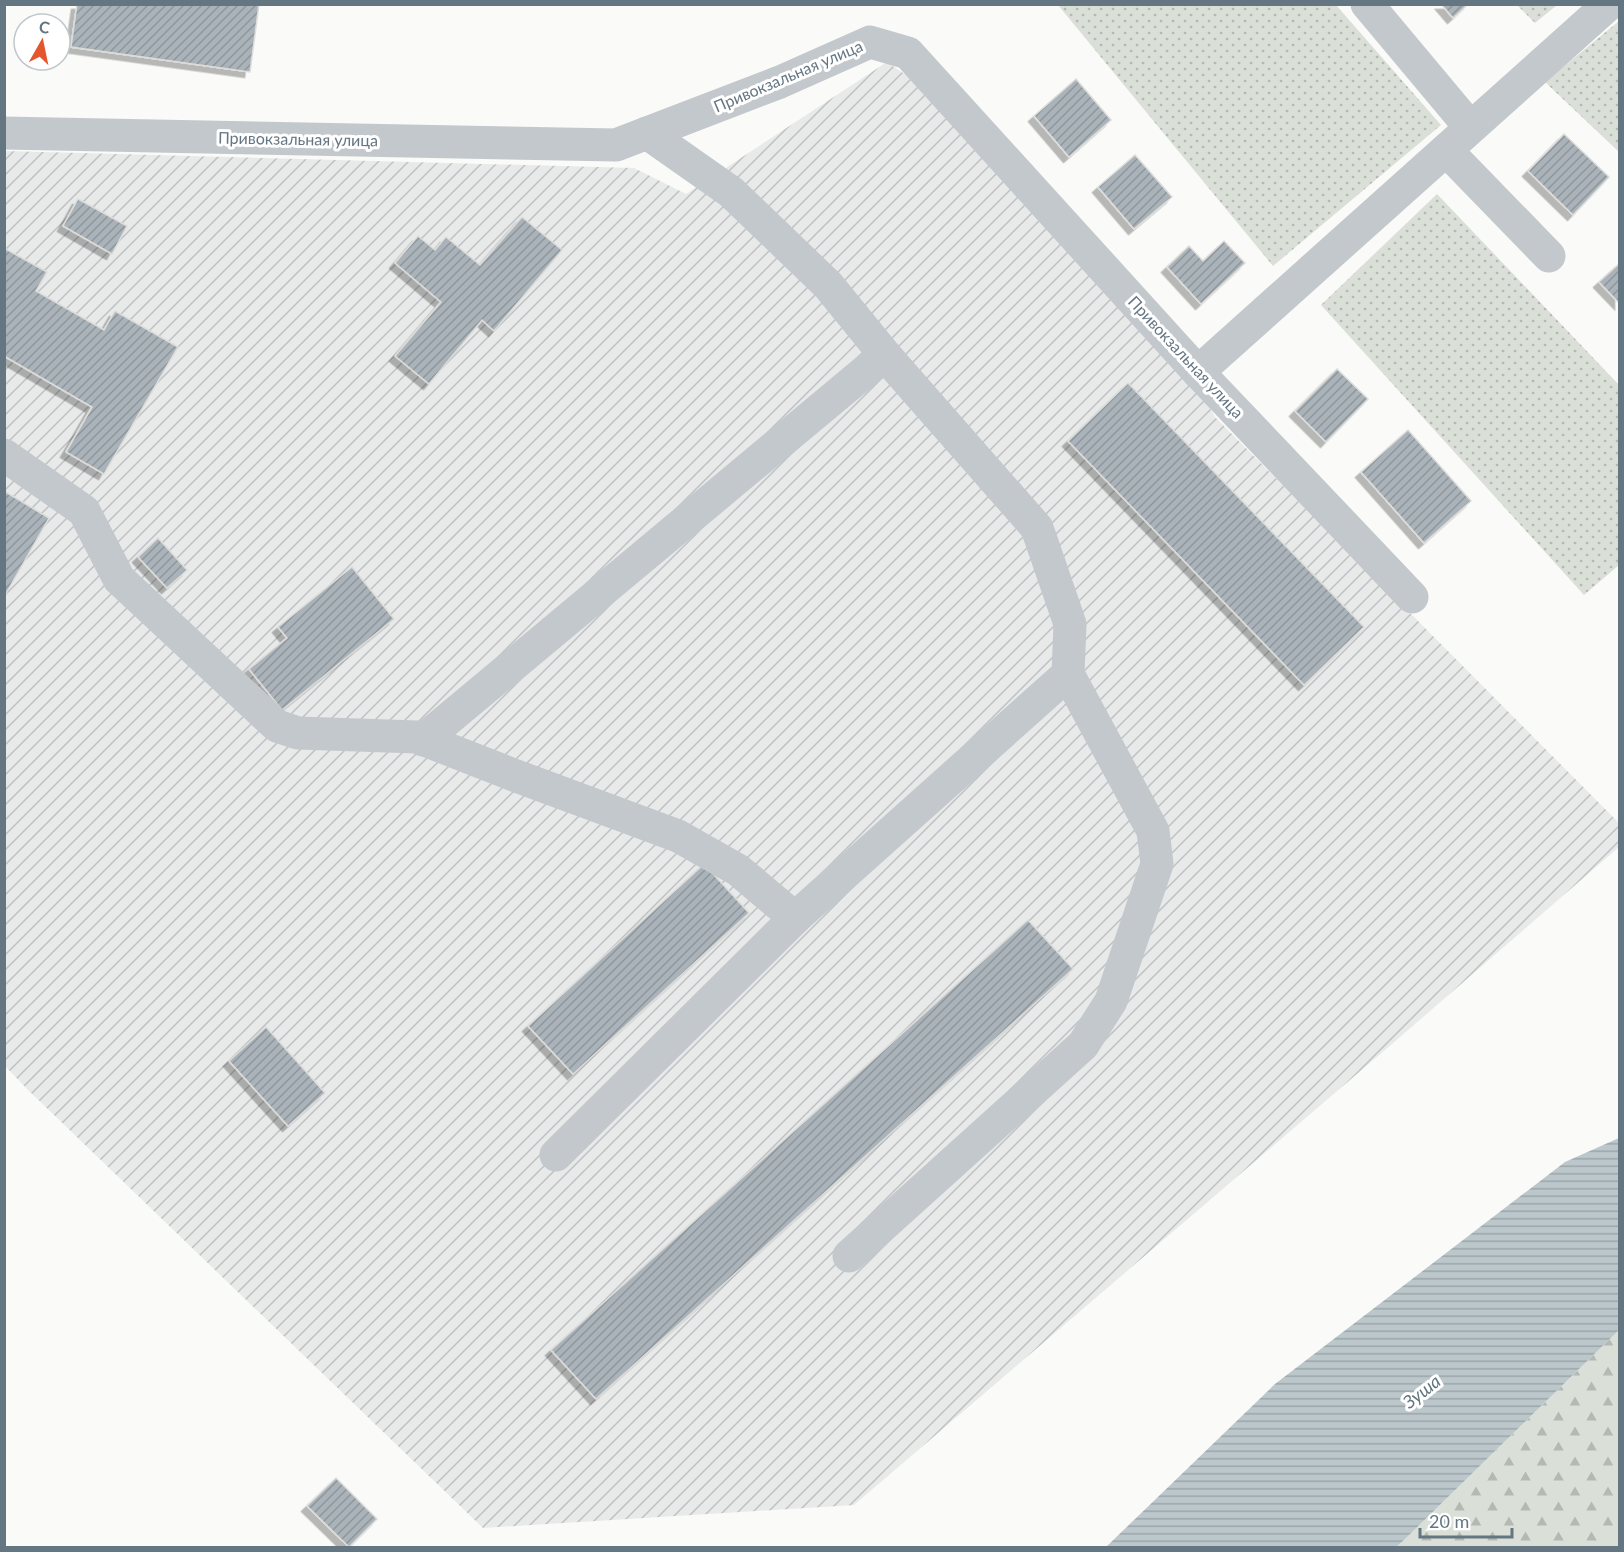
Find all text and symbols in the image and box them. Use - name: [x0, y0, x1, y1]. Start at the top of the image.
- north arrow: [12, 12, 72, 72]
- text: С: [38, 16, 52, 37]
- street label: Привокзальная улица: [710, 36, 865, 116]
- street label: Привокзальная улица: [218, 128, 378, 149]
- street label: Привокзальная улица: [1125, 292, 1248, 422]
- water label: Зуша: [1397, 1370, 1445, 1413]
- scale bar: [1420, 1501, 1512, 1539]
- text: 20 m: [1429, 1510, 1469, 1532]

